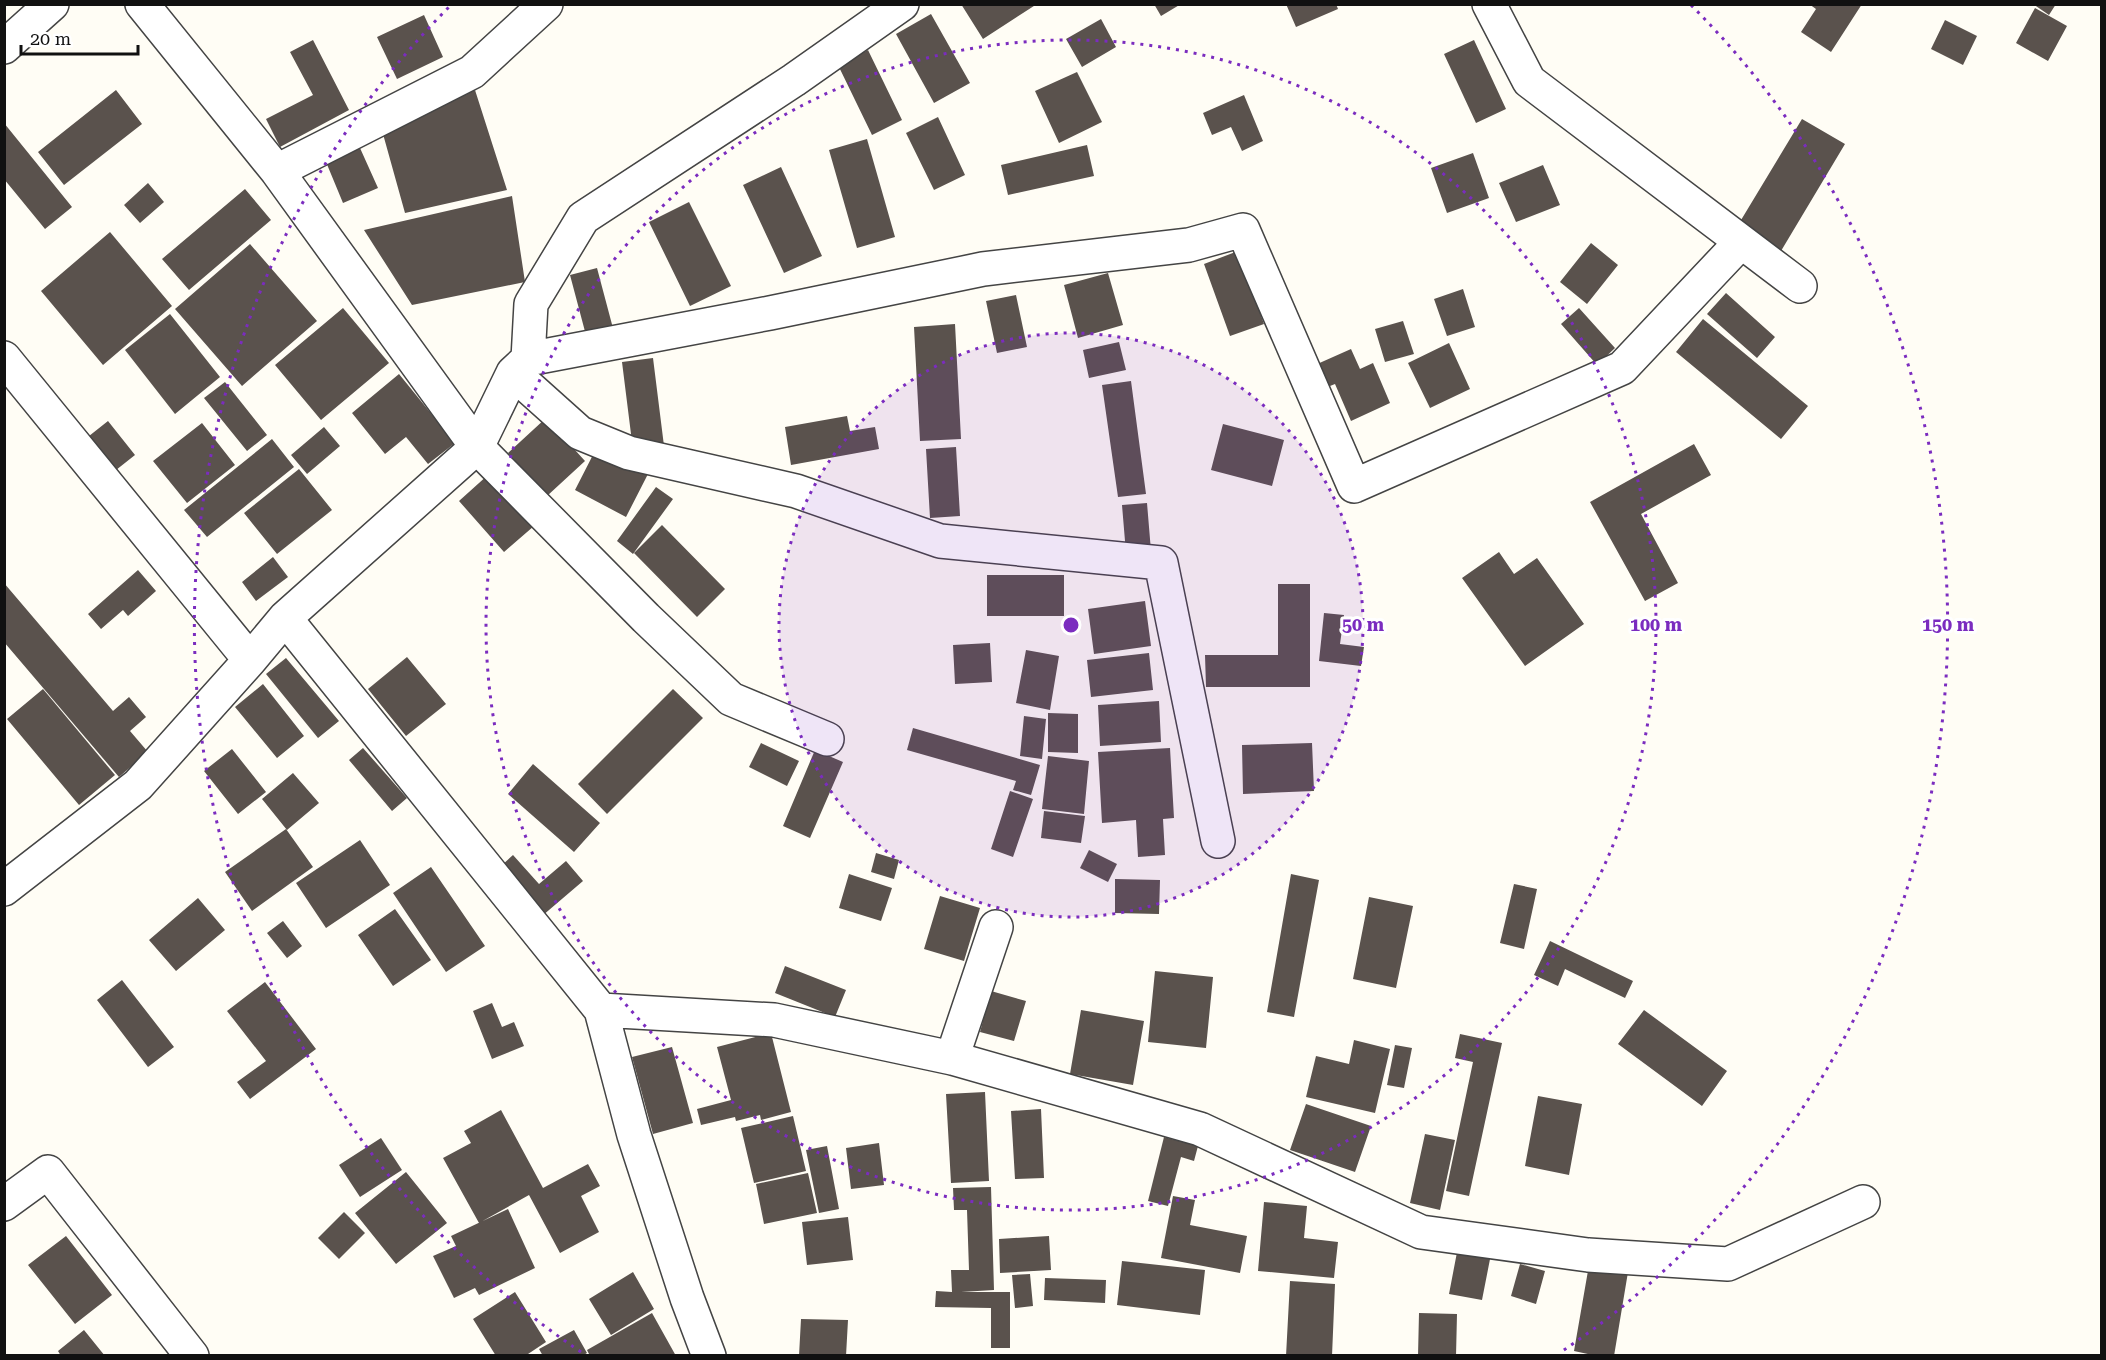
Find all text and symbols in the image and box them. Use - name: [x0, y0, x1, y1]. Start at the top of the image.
- scale bar: [21, 18, 138, 56]
- text: 20 m: [30, 28, 71, 49]
- text: 50 m: [1342, 614, 1385, 635]
- text: 100 m: [1630, 614, 1683, 635]
- text: 150 m: [1922, 614, 1975, 635]
- centre of rings: [1061, 615, 1081, 635]

